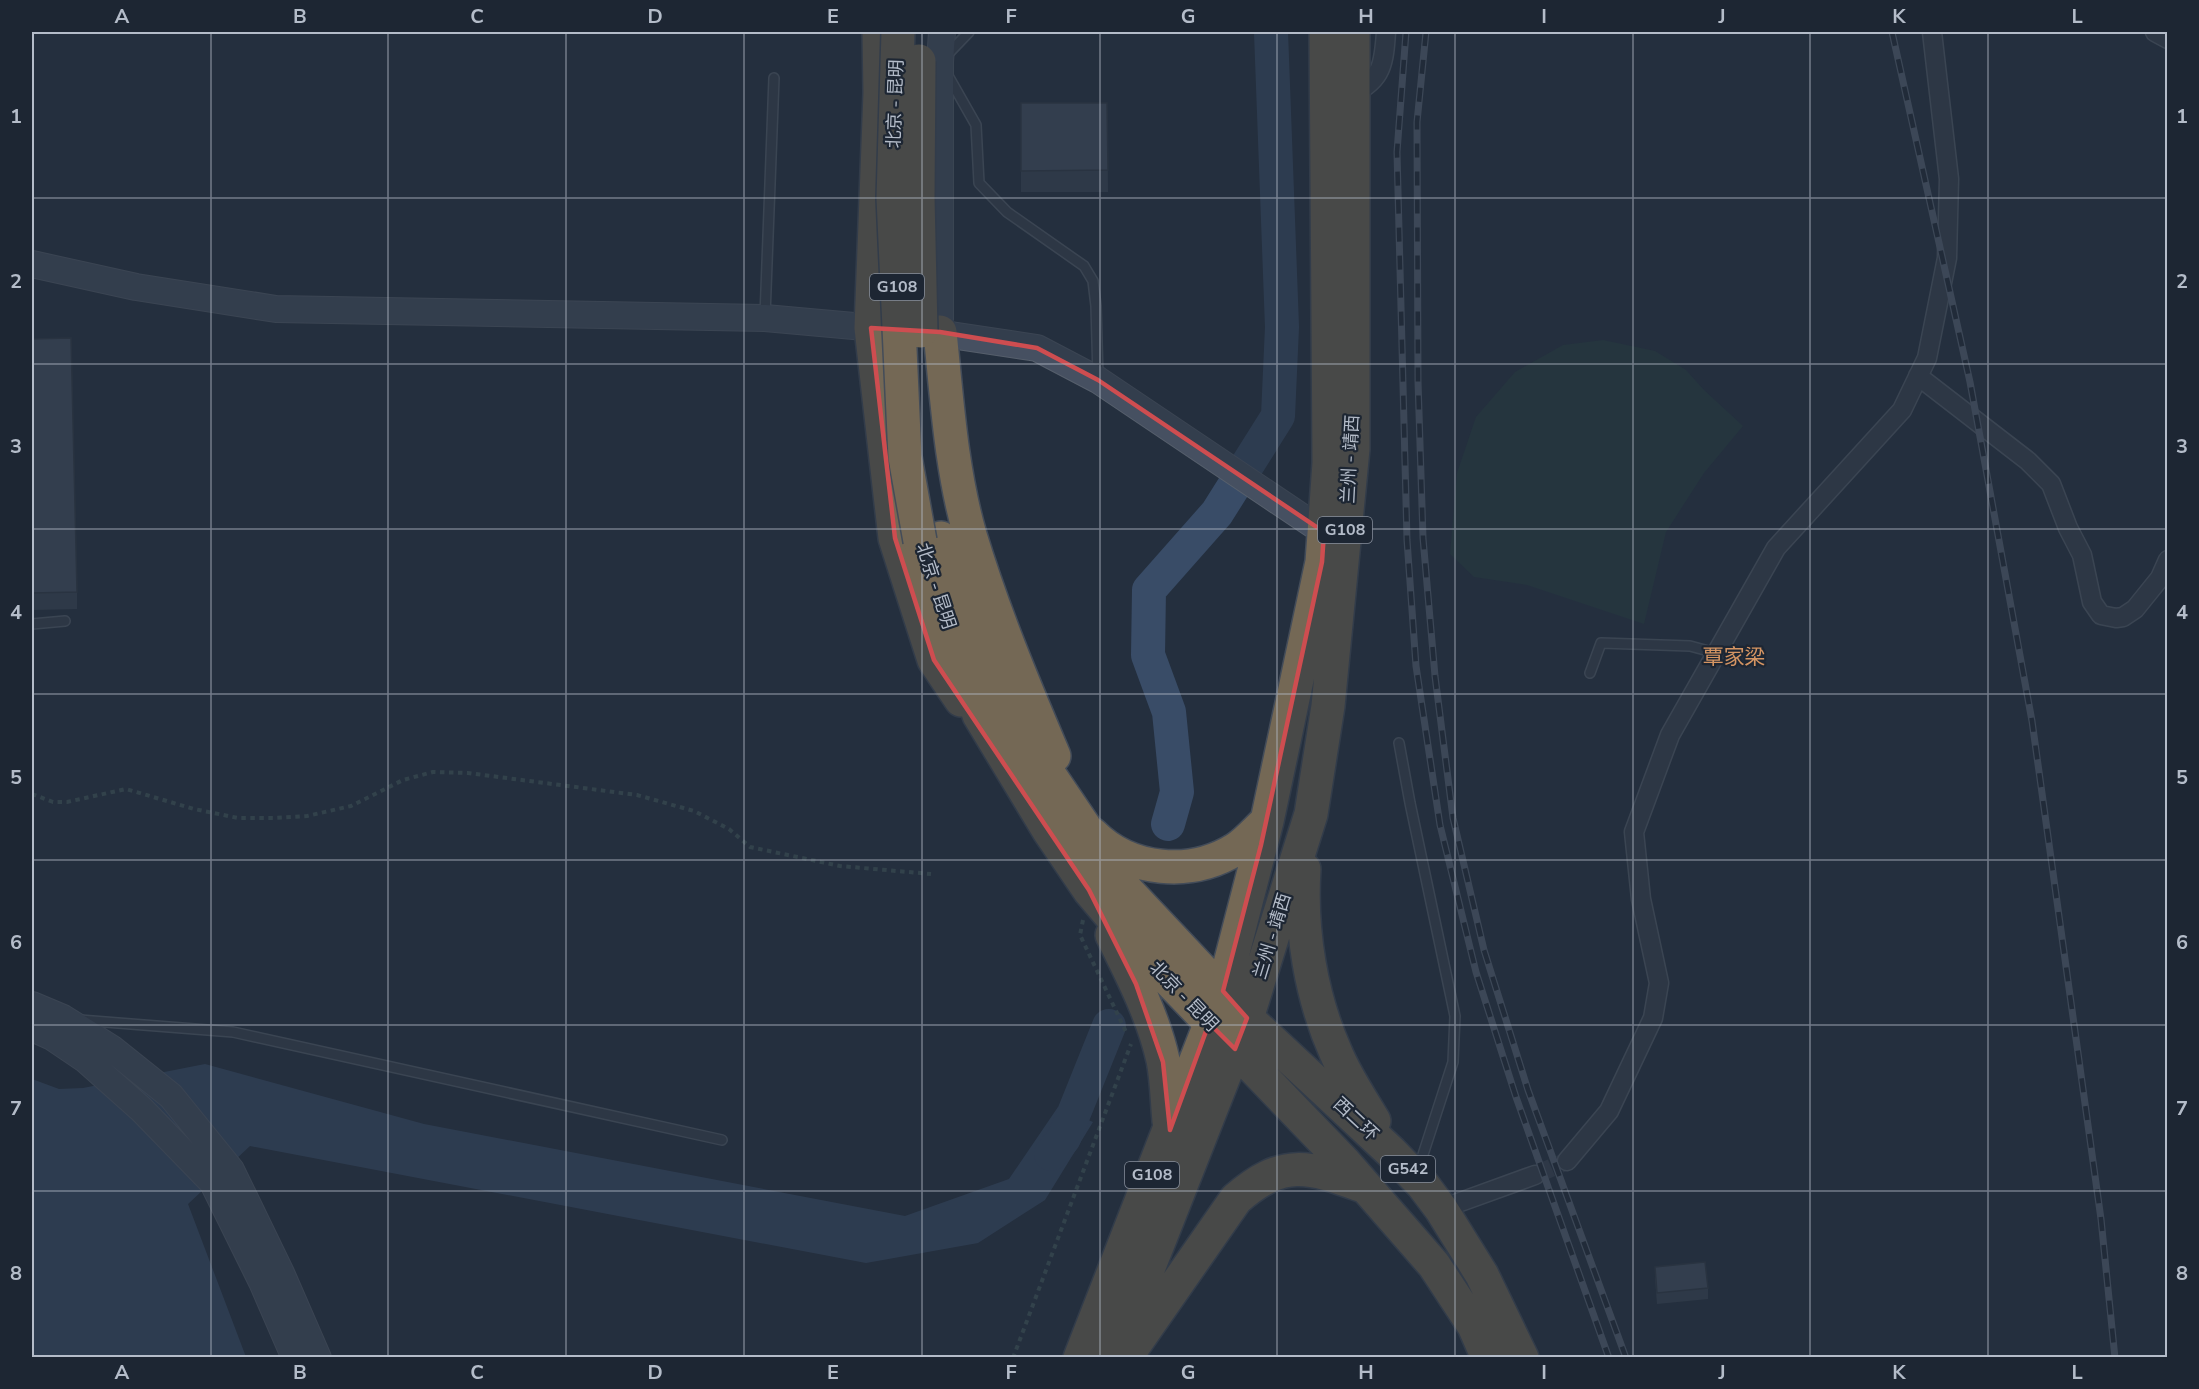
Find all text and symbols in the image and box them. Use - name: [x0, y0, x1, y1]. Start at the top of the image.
- text: A: [115, 3, 130, 30]
- text: B: [293, 3, 307, 30]
- text: C: [470, 3, 484, 30]
- text: D: [647, 3, 663, 30]
- text: E: [827, 3, 839, 30]
- text: F: [1005, 3, 1017, 30]
- text: G: [1181, 3, 1195, 30]
- text: H: [1358, 3, 1374, 30]
- text: I: [1541, 3, 1547, 30]
- text: J: [1717, 3, 1726, 30]
- text: K: [1892, 3, 1906, 30]
- text: L: [2071, 3, 2083, 30]
- street label: 北京 - 昆明: [881, 59, 909, 149]
- text: 1: [10, 103, 22, 130]
- text: 1: [2176, 103, 2188, 130]
- text: 2: [10, 268, 22, 295]
- text: 2: [2176, 268, 2188, 295]
- road number: G108: [870, 274, 924, 300]
- street label: 兰州 - 靖西: [1336, 414, 1364, 504]
- text: 3: [10, 433, 22, 460]
- text: 3: [2176, 433, 2188, 460]
- road number: G108: [1318, 517, 1372, 543]
- street label: 北京 - 昆明: [911, 540, 961, 632]
- text: 4: [10, 599, 22, 626]
- text: 4: [2176, 599, 2188, 626]
- district label: 覃家梁: [1703, 643, 1766, 671]
- text: 5: [10, 764, 22, 791]
- text: 5: [2176, 764, 2188, 791]
- street label: 兰州 - 靖西: [1248, 890, 1296, 982]
- text: 6: [10, 929, 22, 956]
- text: 6: [2176, 929, 2188, 956]
- street label: 北京 - 昆明: [1144, 956, 1224, 1036]
- street label: 西二环: [1328, 1092, 1384, 1146]
- text: 7: [10, 1095, 22, 1122]
- text: 7: [2176, 1095, 2188, 1122]
- road number: G542: [1381, 1156, 1435, 1182]
- road number: G108: [1125, 1162, 1179, 1188]
- text: 8: [10, 1260, 22, 1287]
- text: 8: [2176, 1260, 2188, 1287]
- text: A: [115, 1359, 130, 1386]
- text: B: [293, 1359, 307, 1386]
- text: C: [470, 1359, 484, 1386]
- text: D: [647, 1359, 663, 1386]
- text: E: [827, 1359, 839, 1386]
- text: F: [1005, 1359, 1017, 1386]
- text: G: [1181, 1359, 1195, 1386]
- text: H: [1358, 1359, 1374, 1386]
- text: I: [1541, 1359, 1547, 1386]
- text: J: [1717, 1359, 1726, 1386]
- text: K: [1892, 1359, 1906, 1386]
- text: L: [2071, 1359, 2083, 1386]

